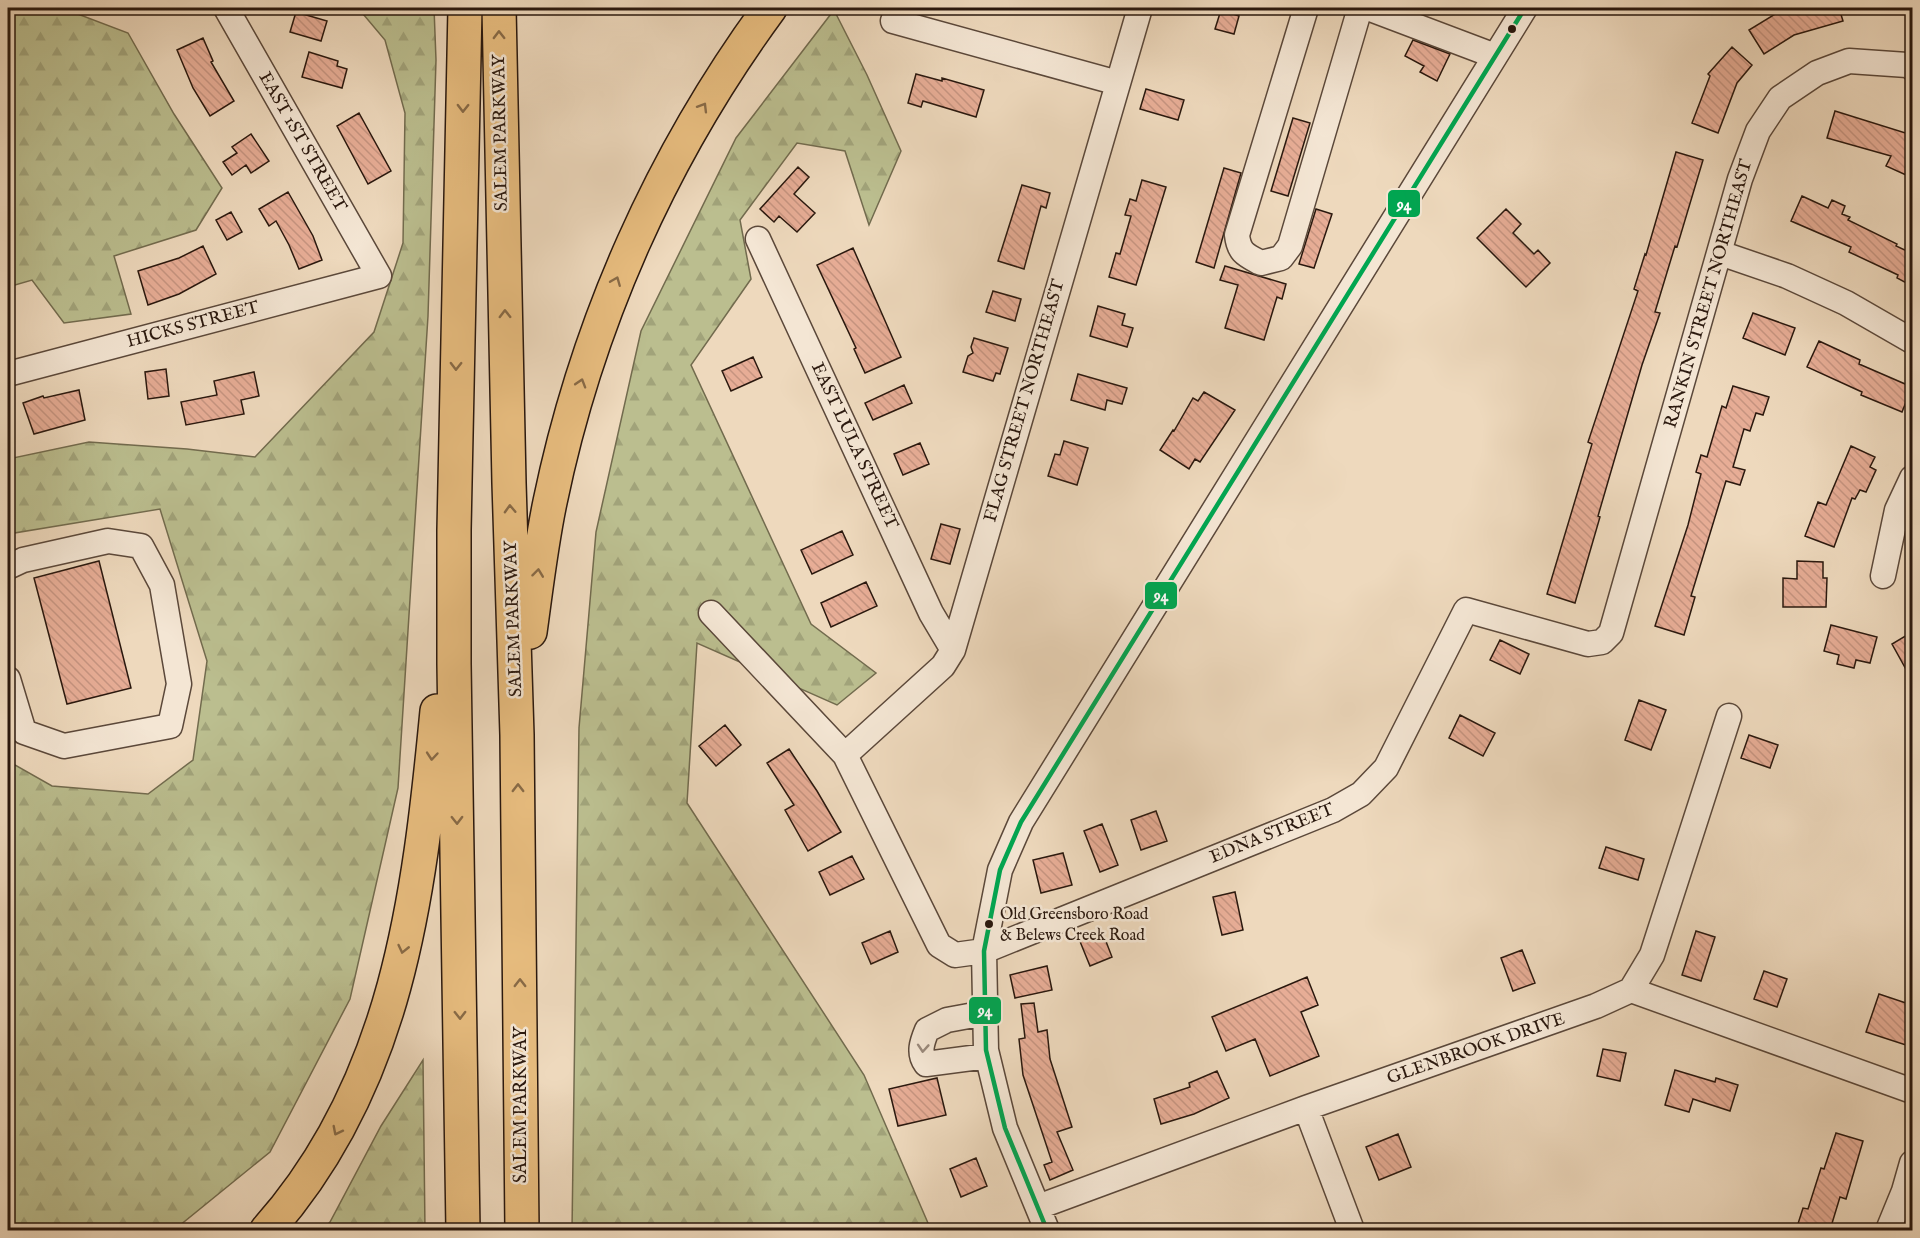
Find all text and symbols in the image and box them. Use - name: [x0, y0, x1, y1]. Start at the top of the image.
- unlabelled marker: [1506, 23, 1518, 35]
- one-way arrow: [493, 31, 505, 40]
- street label: SALEM PARKWAY: [488, 54, 514, 211]
- street label: EAST 1ST STREET: [253, 68, 351, 216]
- one-way arrow: [457, 103, 469, 112]
- one-way arrow: [696, 103, 707, 113]
- street label: RANKIN STREET NORTHEAST: [1660, 157, 1758, 431]
- line badge: 94: [1387, 189, 1421, 218]
- text: 94: [1396, 196, 1413, 216]
- one-way arrow: [609, 276, 621, 287]
- street label: FLAG STREET NORTHEAST: [979, 277, 1071, 525]
- street label: HICKS STREET: [124, 296, 262, 354]
- one-way arrow: [499, 310, 512, 319]
- street label: EAST LULA STREET: [805, 359, 903, 533]
- one-way arrow: [450, 361, 463, 370]
- one-way arrow: [574, 378, 586, 389]
- one-way arrow: [504, 505, 516, 514]
- street label: SALEM PARKWAY: [500, 540, 528, 698]
- one-way arrow: [531, 569, 543, 578]
- line badge: 94: [1144, 581, 1178, 610]
- text: 94: [1153, 587, 1170, 607]
- one-way arrow: [426, 751, 439, 760]
- one-way arrow: [512, 784, 524, 793]
- street label: EDNA STREET: [1207, 799, 1337, 869]
- one-way arrow: [450, 815, 463, 824]
- place label: Old Greensboro Road & Belews Creek Road: [1000, 905, 1149, 946]
- marker: Old Greensboro Road & Belews Creek Road: [983, 918, 995, 930]
- one-way arrow: [398, 943, 411, 953]
- one-way arrow: [513, 979, 526, 988]
- line badge: 94: [968, 996, 1002, 1025]
- text: 94: [977, 1002, 994, 1022]
- street label: GLENBROOK DRIVE: [1384, 1008, 1568, 1090]
- one-way arrow: [454, 1010, 466, 1019]
- street label: SALEM PARKWAY: [510, 1026, 533, 1183]
- one-way arrow: [917, 1044, 930, 1053]
- one-way arrow: [333, 1125, 344, 1136]

